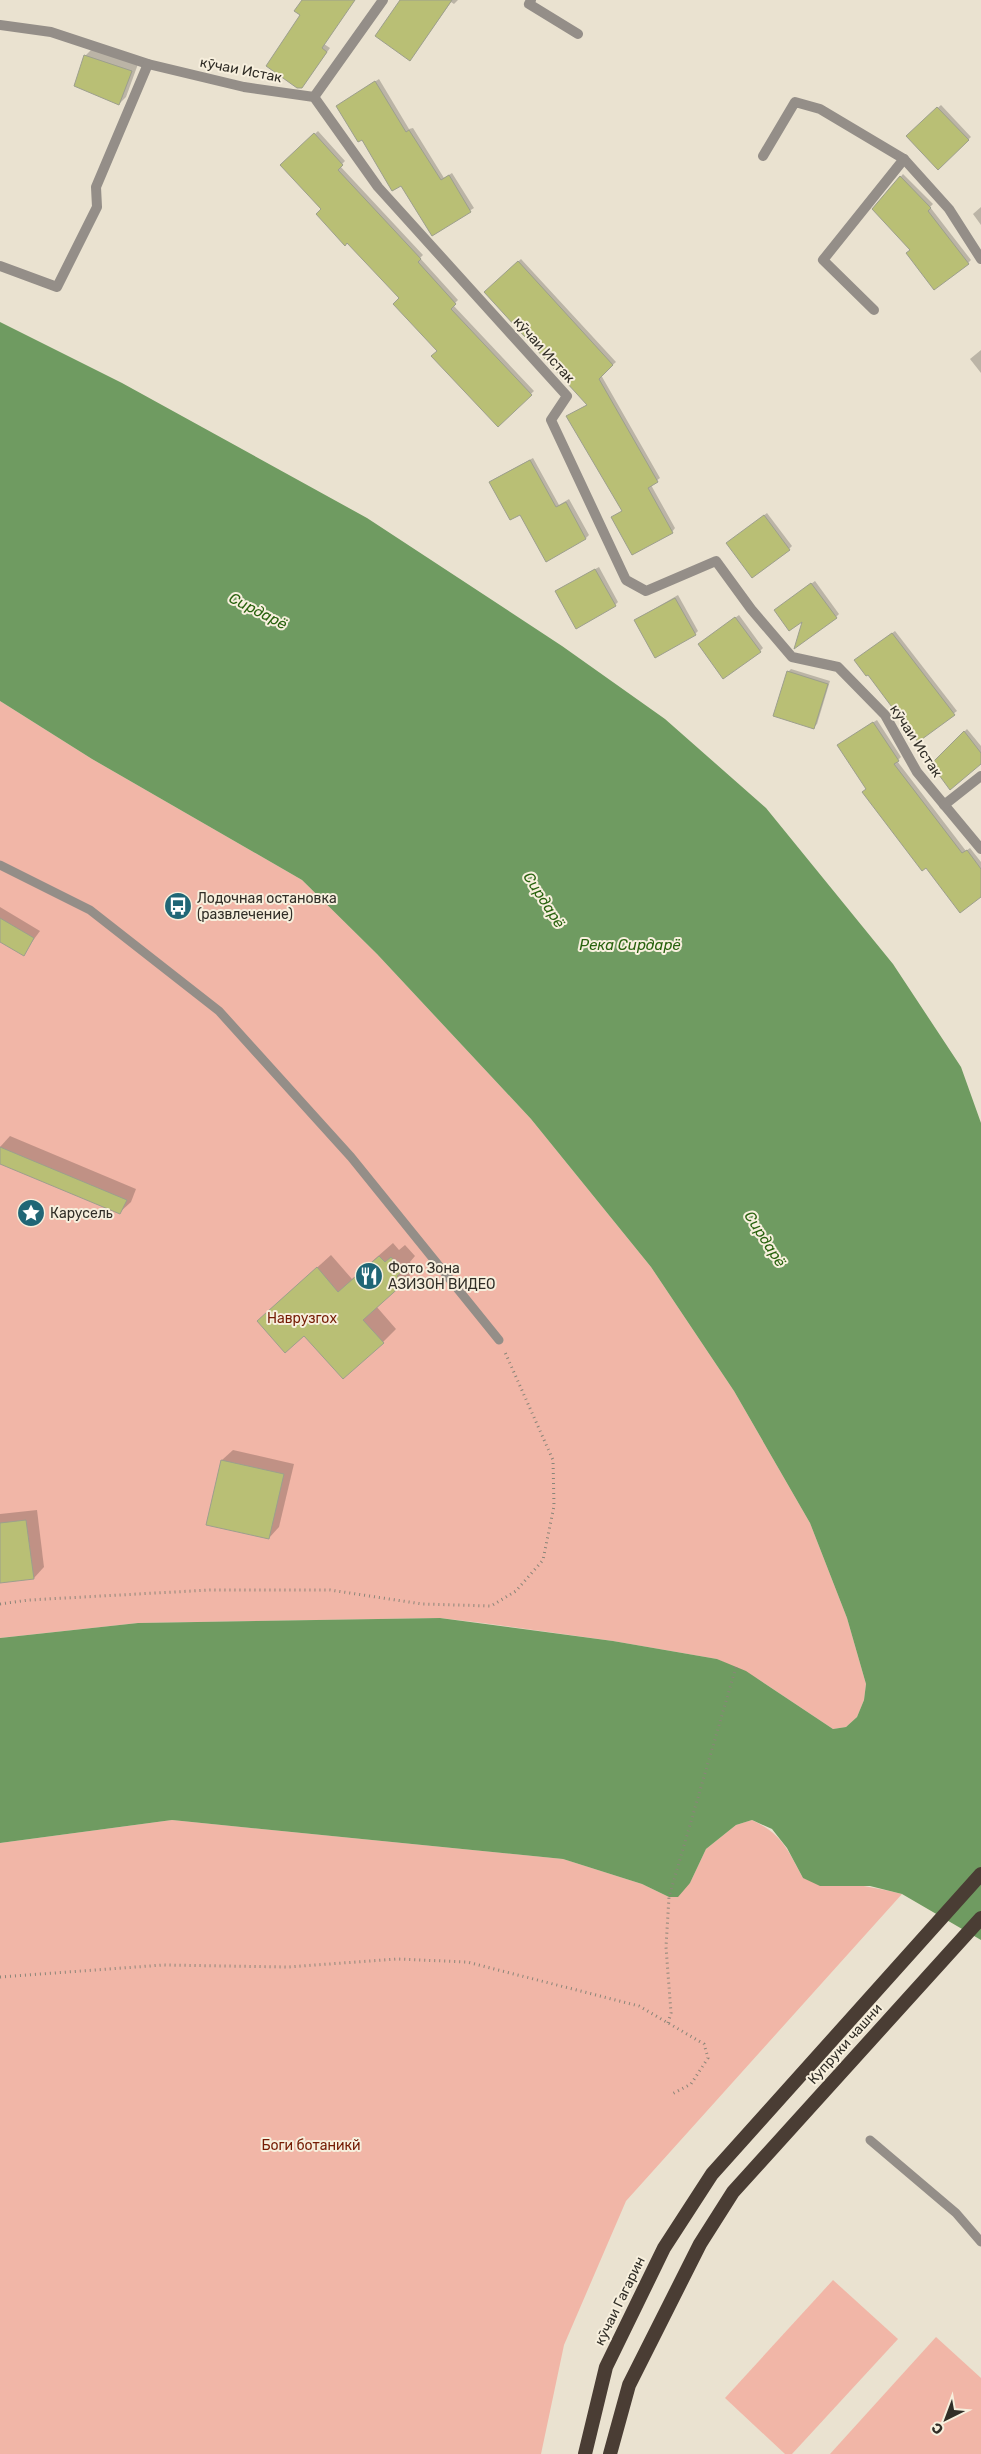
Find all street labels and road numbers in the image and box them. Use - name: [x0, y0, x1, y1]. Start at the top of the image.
- street label: кӯчаи Истак: [199, 54, 284, 86]
- street label: кӯчаи Истак: [510, 313, 578, 387]
- street label: кӯчаи Истак: [886, 702, 946, 781]
- street label: Купруки чашни: [804, 2000, 886, 2088]
- street label: кӯчаи Гагарин: [591, 2254, 649, 2348]

